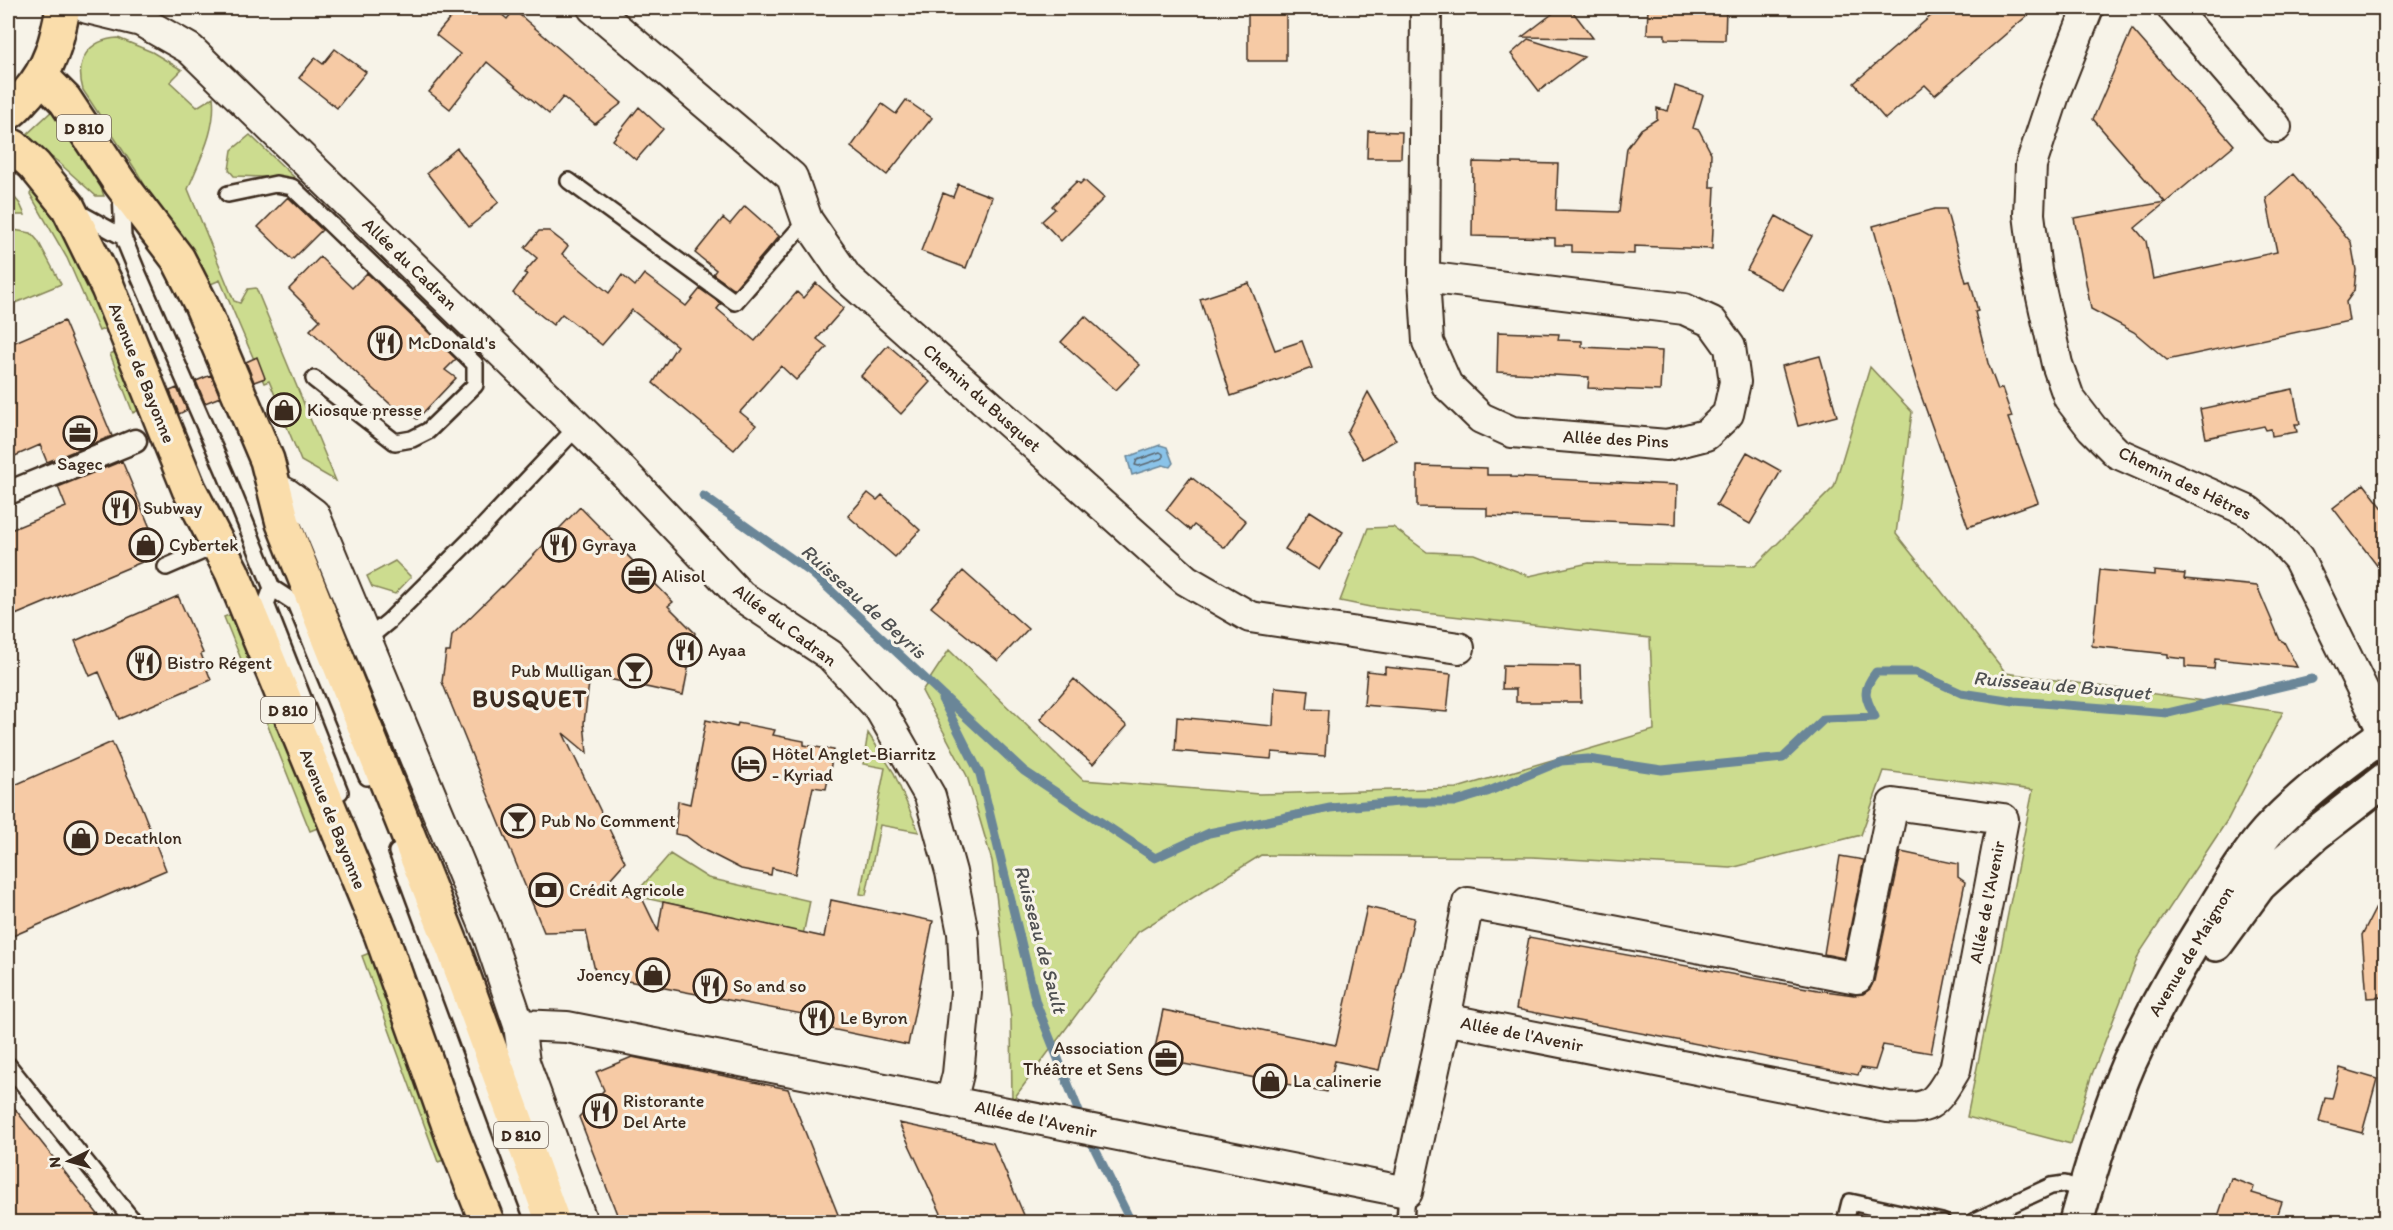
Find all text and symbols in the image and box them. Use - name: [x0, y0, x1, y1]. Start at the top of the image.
- road number: D 810: [57, 115, 111, 141]
- street label: Allée du Cadran: [358, 213, 462, 315]
- street label: Avenue de Bayonne: [104, 300, 180, 446]
- restaurant icon: McDonald's: [367, 325, 403, 361]
- place label: McDonald's: [408, 332, 496, 354]
- street label: Chemin du Busquet: [918, 339, 1046, 457]
- shop icon: Kiosque presse: [266, 392, 302, 428]
- place label: Kiosque presse: [307, 399, 422, 421]
- office icon: Sagec: [62, 415, 98, 451]
- street label: Allée des Pins: [1563, 425, 1669, 453]
- street label: Chemin des Hêtres: [2115, 441, 2255, 525]
- place label: Sagec: [57, 453, 103, 475]
- restaurant icon: Subway: [102, 490, 138, 526]
- place label: Subway: [143, 497, 203, 519]
- shop icon: Cybertek: [128, 527, 164, 563]
- restaurant icon: Gyraya: [541, 527, 577, 563]
- place label: Cybertek: [169, 534, 238, 556]
- place label: Gyraya: [582, 534, 637, 556]
- water label: Ruisseau de Beyris: [796, 539, 932, 664]
- office icon: Alisol: [621, 558, 657, 594]
- place label: Alisol: [662, 565, 705, 587]
- street label: Allée du Cadran: [729, 579, 841, 671]
- restaurant icon: Ayaa: [667, 632, 703, 668]
- place label: Ayaa: [708, 639, 746, 661]
- restaurant icon: Bistro Régent: [126, 645, 162, 681]
- place label: Bistro Régent: [167, 652, 272, 674]
- bar icon: Pub Mulligan: [617, 653, 653, 689]
- place label: Pub Mulligan: [511, 660, 612, 682]
- water label: Ruisseau de Busquet: [1972, 665, 2153, 705]
- district label: BUSQUET: [472, 684, 588, 713]
- road number: D 810: [261, 697, 315, 723]
- place label: Hôtel Anglet-Biarritz - Kyriad: [772, 743, 937, 786]
- street label: Avenue de Bayonne: [295, 746, 371, 892]
- hotel icon: Hôtel Anglet-Biarritz - Kyriad: [731, 746, 767, 782]
- bar icon: Pub No Comment: [500, 803, 536, 839]
- place label: Pub No Comment: [541, 810, 676, 832]
- shop icon: Decathlon: [63, 820, 99, 856]
- place label: Decathlon: [104, 827, 182, 849]
- street label: Allée de l'Avenir: [1964, 838, 2010, 965]
- water label: Ruisseau de Sault: [1010, 862, 1073, 1018]
- bank icon: Crédit Agricole: [528, 872, 564, 908]
- place label: Crédit Agricole: [569, 879, 685, 901]
- street label: Avenue de Maignon: [2143, 882, 2239, 1020]
- shop icon: Joency: [635, 957, 671, 993]
- place label: Joency: [577, 964, 630, 986]
- restaurant icon: So and so: [692, 968, 728, 1004]
- place label: So and so: [733, 975, 806, 997]
- restaurant icon: Le Byron: [799, 1000, 835, 1036]
- place label: Le Byron: [840, 1007, 908, 1029]
- street label: Allée de l'Avenir: [1459, 1011, 1586, 1057]
- place label: Association Théâtre et Sens: [1023, 1037, 1143, 1080]
- office icon: Association Théâtre et Sens: [1148, 1040, 1184, 1076]
- shop icon: La calinerie: [1252, 1063, 1288, 1099]
- place label: La calinerie: [1293, 1070, 1382, 1092]
- place label: Ristorante Del Arte: [623, 1090, 704, 1133]
- restaurant icon: Ristorante Del Arte: [582, 1093, 618, 1129]
- street label: Allée de l'Avenir: [973, 1095, 1100, 1143]
- road number: D 810: [494, 1122, 548, 1148]
- north arrow: [39, 1131, 99, 1191]
- text: N: [45, 1156, 64, 1168]

